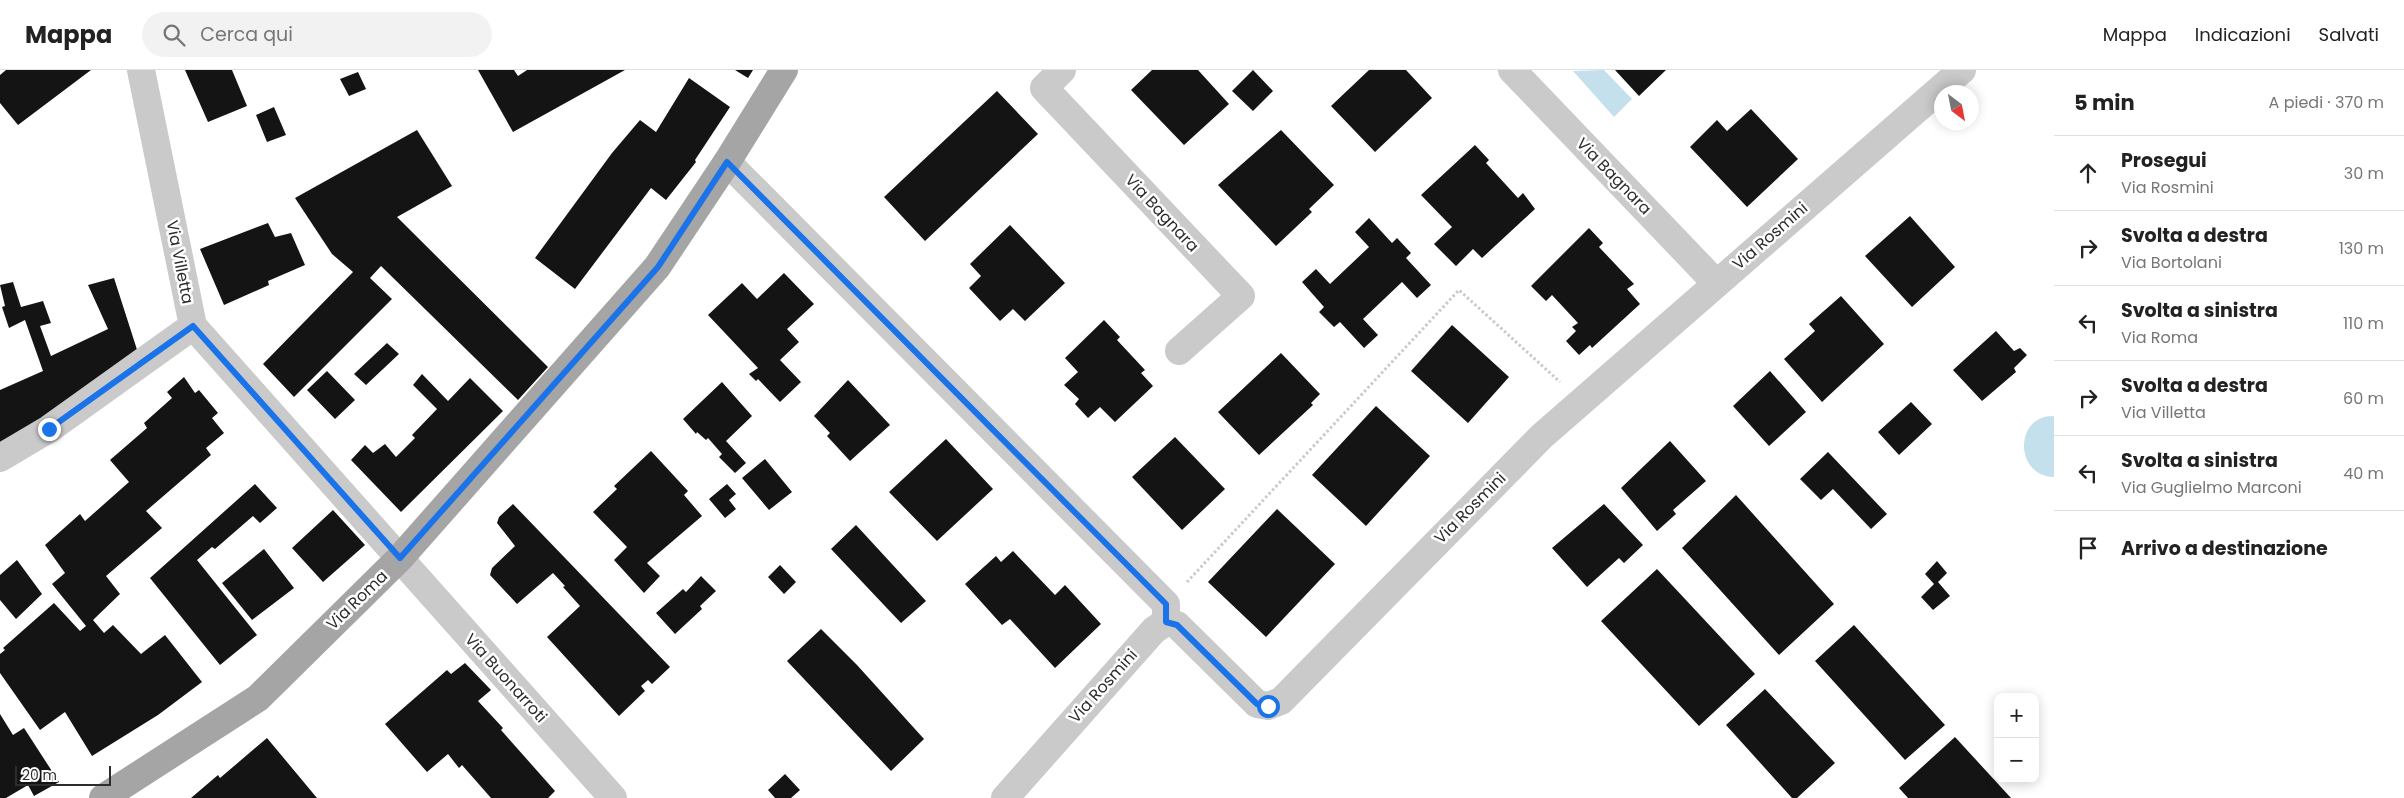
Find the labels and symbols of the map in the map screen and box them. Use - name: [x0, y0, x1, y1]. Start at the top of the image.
- north arrow: [1934, 85, 1979, 130]
- street label: Via Bagnara: [1571, 132, 1657, 220]
- street label: Via Bagnara: [1120, 169, 1204, 257]
- street label: Via Rosmini: [1727, 197, 1813, 275]
- street label: Via Villetta: [161, 218, 199, 306]
- route end: [38, 418, 61, 441]
- street label: Via Rosmini: [1429, 467, 1511, 549]
- street label: Via Roma: [321, 565, 393, 635]
- street label: Via Buonarroti: [460, 628, 552, 728]
- street label: Via Rosmini: [1063, 644, 1143, 728]
- route start: [1257, 695, 1280, 718]
- scale bar: [15, 763, 111, 786]

